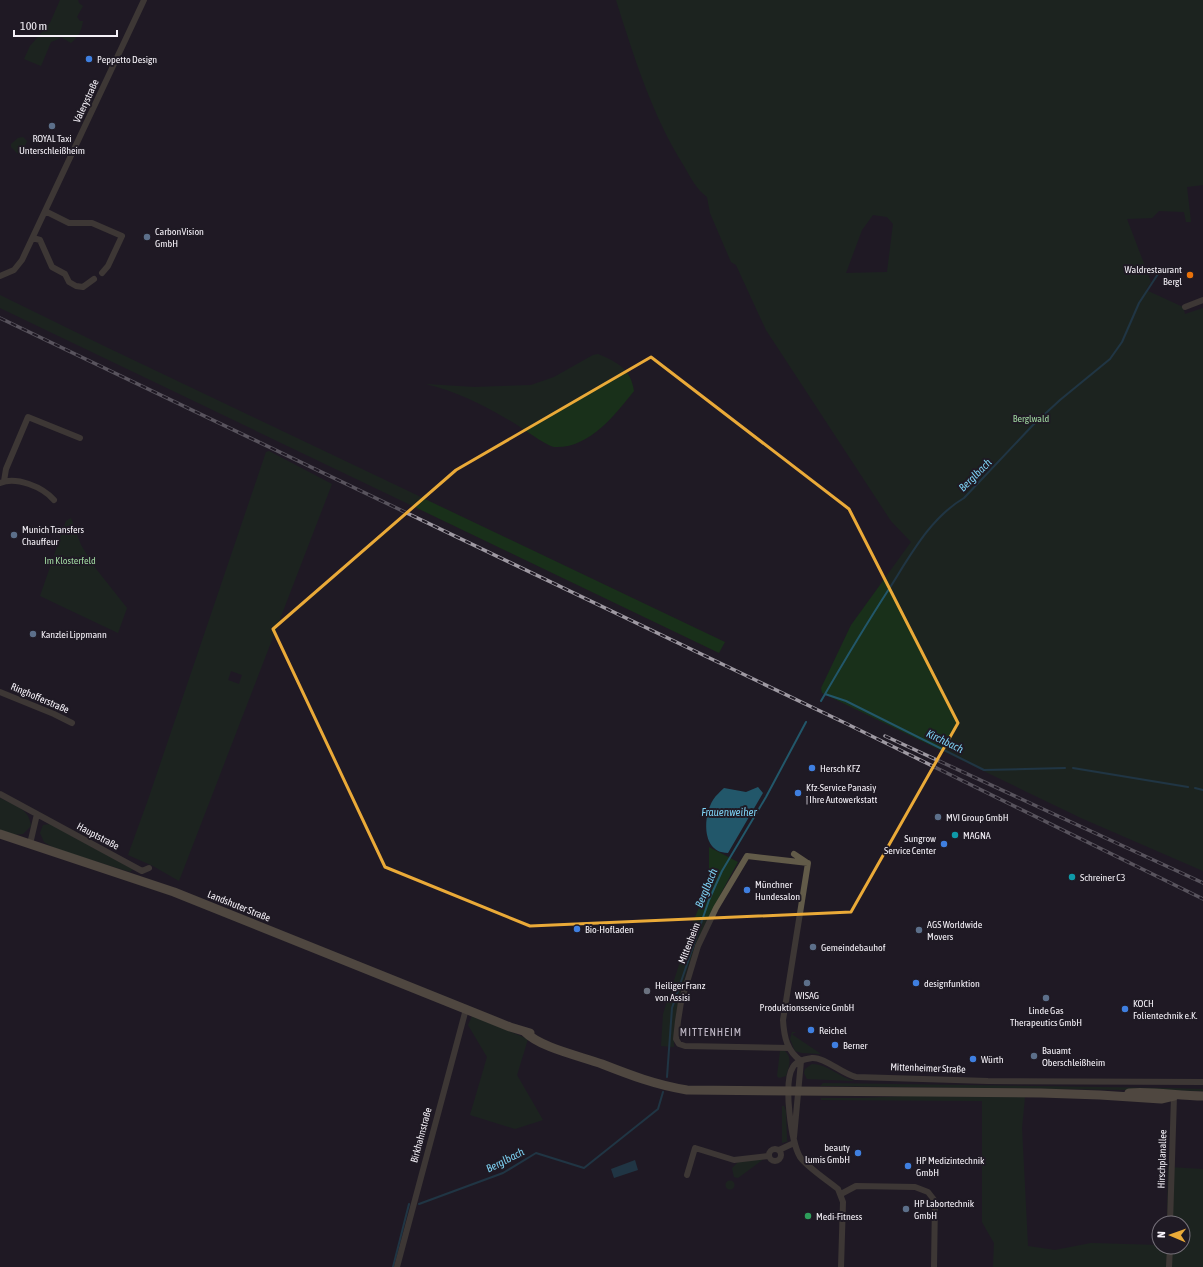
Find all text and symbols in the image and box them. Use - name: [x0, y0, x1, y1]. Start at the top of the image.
- scale bar: [14, 12, 117, 38]
- text: 100 m: [20, 19, 47, 33]
- marker: Peppetto Design: [84, 54, 94, 64]
- place label: Peppetto Design: [97, 54, 157, 65]
- street label: Valerystraße: [71, 77, 101, 124]
- marker: ROYAL Taxi Unterschleißheim: [47, 121, 57, 131]
- place label: ROYAL Taxi Unterschleißheim: [19, 133, 85, 156]
- place label: CarbonVision GmbH: [155, 226, 204, 249]
- marker: CarbonVision GmbH: [142, 232, 152, 242]
- place label: Waldrestaurant Bergl: [1125, 264, 1182, 287]
- marker: Waldrestaurant Bergl: [1185, 270, 1195, 280]
- park label: Berglwald: [1013, 413, 1050, 424]
- water label: Berglbach: [956, 456, 994, 494]
- place label: Munich Transfers Chauffeur: [22, 524, 84, 547]
- marker: Munich Transfers Chauffeur: [9, 530, 19, 540]
- park label: Im Klosterfeld: [44, 555, 96, 566]
- marker: Kanzlei Lippmann: [28, 629, 38, 639]
- place label: Kanzlei Lippmann: [41, 629, 107, 640]
- street label: Ringhofferstraße: [9, 681, 71, 715]
- water label: Kirchbach: [925, 727, 966, 755]
- marker: Hersch KFZ: [807, 763, 817, 773]
- place label: Hersch KFZ: [820, 763, 861, 774]
- place label: Kfz-Service Panasiy | Ihre Autowerkstatt: [806, 782, 877, 805]
- marker: Kfz-Service Panasiy | Ihre Autowerkstatt: [793, 788, 803, 798]
- water label: Frauenweiher: [701, 806, 757, 818]
- marker: MVI Group GmbH: [933, 812, 943, 822]
- place label: MVI Group GmbH: [946, 812, 1008, 823]
- street label: Hauptstraße: [75, 820, 121, 852]
- marker: MAGNA: [950, 830, 960, 840]
- place label: MAGNA: [963, 830, 991, 841]
- place label: Sungrow Service Center: [884, 833, 937, 856]
- marker: Sungrow Service Center: [939, 839, 949, 849]
- water label: Berglbach: [692, 866, 720, 909]
- marker: Schreiner C3: [1067, 872, 1077, 882]
- place label: Schreiner C3: [1080, 872, 1126, 883]
- place label: Münchner Hundesalon: [755, 879, 800, 902]
- marker: Münchner Hundesalon: [742, 885, 752, 895]
- street label: Landshuter Straße: [206, 888, 272, 924]
- place label: AGS Worldwide Movers: [927, 919, 983, 942]
- street label: Mittenheim: [676, 921, 702, 965]
- marker: Bio-Hofladen: [572, 924, 582, 934]
- place label: Bio-Hofladen: [585, 924, 634, 935]
- marker: AGS Worldwide Movers: [914, 925, 924, 935]
- marker: Gemeindebauhof: [808, 942, 818, 952]
- place label: Gemeindebauhof: [821, 942, 886, 953]
- marker: WISAG Produktionsservice GmbH: [802, 978, 812, 988]
- marker: designfunktion: [911, 978, 921, 988]
- place label: designfunktion: [924, 978, 980, 989]
- place label: Heiliger Franz von Assisi: [655, 980, 706, 1003]
- marker: Heiliger Franz von Assisi: [642, 986, 652, 996]
- place label: WISAG Produktionsservice GmbH: [760, 990, 854, 1013]
- marker: Linde Gas Therapeutics GmbH: [1041, 993, 1051, 1003]
- place label: KOCH Folientechnik e.K.: [1133, 998, 1198, 1021]
- marker: KOCH Folientechnik e.K.: [1120, 1004, 1130, 1014]
- place label: Linde Gas Therapeutics GmbH: [1010, 1005, 1082, 1028]
- marker: Reichel: [806, 1025, 816, 1035]
- place label: Reichel: [819, 1025, 847, 1036]
- district label: MITTENHEIM: [680, 1026, 742, 1038]
- marker: Berner: [830, 1040, 840, 1050]
- place label: Berner: [843, 1040, 869, 1051]
- place label: Bauamt Oberschleißheim: [1042, 1045, 1105, 1068]
- marker: Bauamt Oberschleißheim: [1029, 1051, 1039, 1061]
- marker: Würth: [968, 1054, 978, 1064]
- place label: Würth: [981, 1054, 1004, 1065]
- street label: Mittenheimer Straße: [890, 1061, 966, 1075]
- street label: Birkhahnstraße: [408, 1106, 434, 1164]
- street label: Hirschplanallee: [1155, 1129, 1169, 1189]
- place label: beauty lumis GmbH: [805, 1142, 850, 1165]
- water label: Berglbach: [484, 1145, 527, 1175]
- marker: beauty lumis GmbH: [853, 1148, 863, 1158]
- place label: HP Medizintechnik GmbH: [916, 1155, 985, 1178]
- marker: HP Medizintechnik GmbH: [903, 1161, 913, 1171]
- place label: HP Labortechnik GmbH: [914, 1198, 975, 1221]
- marker: HP Labortechnik GmbH: [901, 1204, 911, 1214]
- marker: Medi-Fitness: [803, 1211, 813, 1221]
- place label: Medi-Fitness: [816, 1211, 863, 1222]
- north arrow: [1151, 1215, 1191, 1255]
- text: N: [1155, 1231, 1167, 1238]

